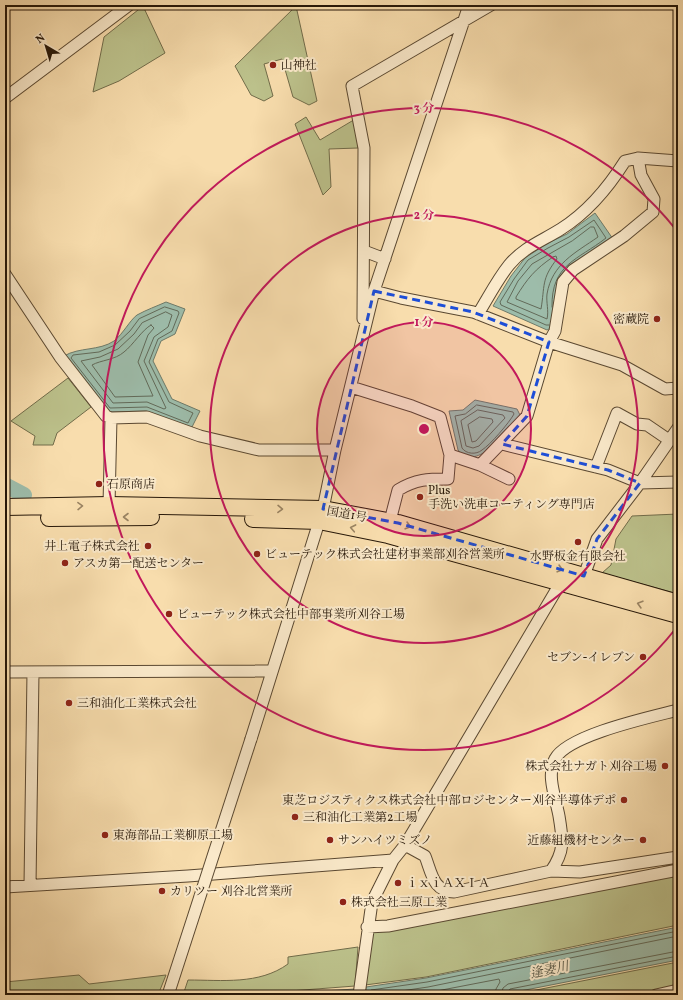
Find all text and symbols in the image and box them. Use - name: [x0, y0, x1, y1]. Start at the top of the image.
- north arrow: [26, 26, 66, 66]
- text: N: [33, 31, 49, 48]
- place label: 山神社: [281, 58, 317, 74]
- marker: 山神社: [268, 60, 278, 70]
- text: 3 分: [414, 101, 434, 117]
- text: 2 分: [414, 208, 434, 224]
- place label: 密蔵院: [613, 312, 649, 328]
- marker: 密蔵院: [652, 314, 662, 324]
- text: 1 分: [414, 315, 434, 331]
- centre of rings: [417, 422, 431, 436]
- place label: 石原商店: [107, 477, 155, 493]
- marker: 石原商店: [94, 479, 104, 489]
- place label: Plus 手洗い洗車コーティング専門店: [428, 483, 595, 513]
- marker: Plus 手洗い洗車コーティング専門店: [415, 492, 425, 502]
- one-way arrow: [77, 502, 83, 510]
- one-way arrow: [277, 504, 283, 513]
- street label: 国道1号: [325, 504, 368, 526]
- one-way arrow: [123, 513, 129, 521]
- one-way arrow: [405, 521, 412, 530]
- one-way arrow: [349, 524, 356, 532]
- marker: 水野板金有限会社: [573, 537, 583, 547]
- place label: 井上電子株式会社: [44, 539, 140, 555]
- marker: 井上電子株式会社: [143, 541, 153, 551]
- place label: ビューテック株式会社建材事業部刈谷営業所: [265, 547, 505, 563]
- marker: ビューテック株式会社建材事業部刈谷営業所: [252, 549, 262, 559]
- place label: 水野板金有限会社: [530, 549, 626, 565]
- place label: アスカ第一配送センター: [73, 556, 204, 572]
- marker: アスカ第一配送センター: [60, 558, 70, 568]
- one-way arrow: [557, 564, 564, 573]
- one-way arrow: [637, 601, 644, 609]
- place label: ビューテック株式会社中部事業所刈谷工場: [177, 607, 405, 623]
- marker: ビューテック株式会社中部事業所刈谷工場: [164, 609, 174, 619]
- place label: セブン-イレブン: [547, 650, 635, 666]
- marker: セブン-イレブン: [638, 652, 648, 662]
- place label: 三和油化工業株式会社: [77, 696, 197, 712]
- marker: 三和油化工業株式会社: [64, 698, 74, 708]
- place label: 株式会社ナガト刈谷工場: [525, 759, 657, 775]
- marker: 株式会社ナガト刈谷工場: [660, 761, 670, 771]
- place label: 東芝ロジスティクス株式会社中部ロジセンター刈谷半導体デポ: [282, 793, 616, 809]
- marker: 東芝ロジスティクス株式会社中部ロジセンター刈谷半導体デポ: [619, 795, 629, 805]
- place label: 三和油化工業第2工場: [303, 810, 417, 826]
- marker: 三和油化工業第2工場: [290, 812, 300, 822]
- place label: 東海部品工業柳原工場: [113, 828, 233, 844]
- marker: 東海部品工業柳原工場: [100, 830, 110, 840]
- place label: サンハイツミズノ: [338, 833, 433, 849]
- place label: 近藤組機材センター: [527, 833, 635, 849]
- marker: サンハイツミズノ: [325, 835, 335, 845]
- marker: 近藤組機材センター: [638, 835, 648, 845]
- place label: ｉｘｉＡＸＩＡ: [406, 876, 490, 892]
- marker: ｉｘｉＡＸＩＡ: [393, 878, 403, 888]
- place label: カリツー 刈谷北営業所: [170, 884, 292, 900]
- marker: カリツー 刈谷北営業所: [157, 886, 167, 896]
- place label: 株式会社三原工業: [351, 895, 447, 911]
- marker: 株式会社三原工業: [338, 897, 348, 907]
- water label: 逢妻川: [528, 958, 572, 984]

